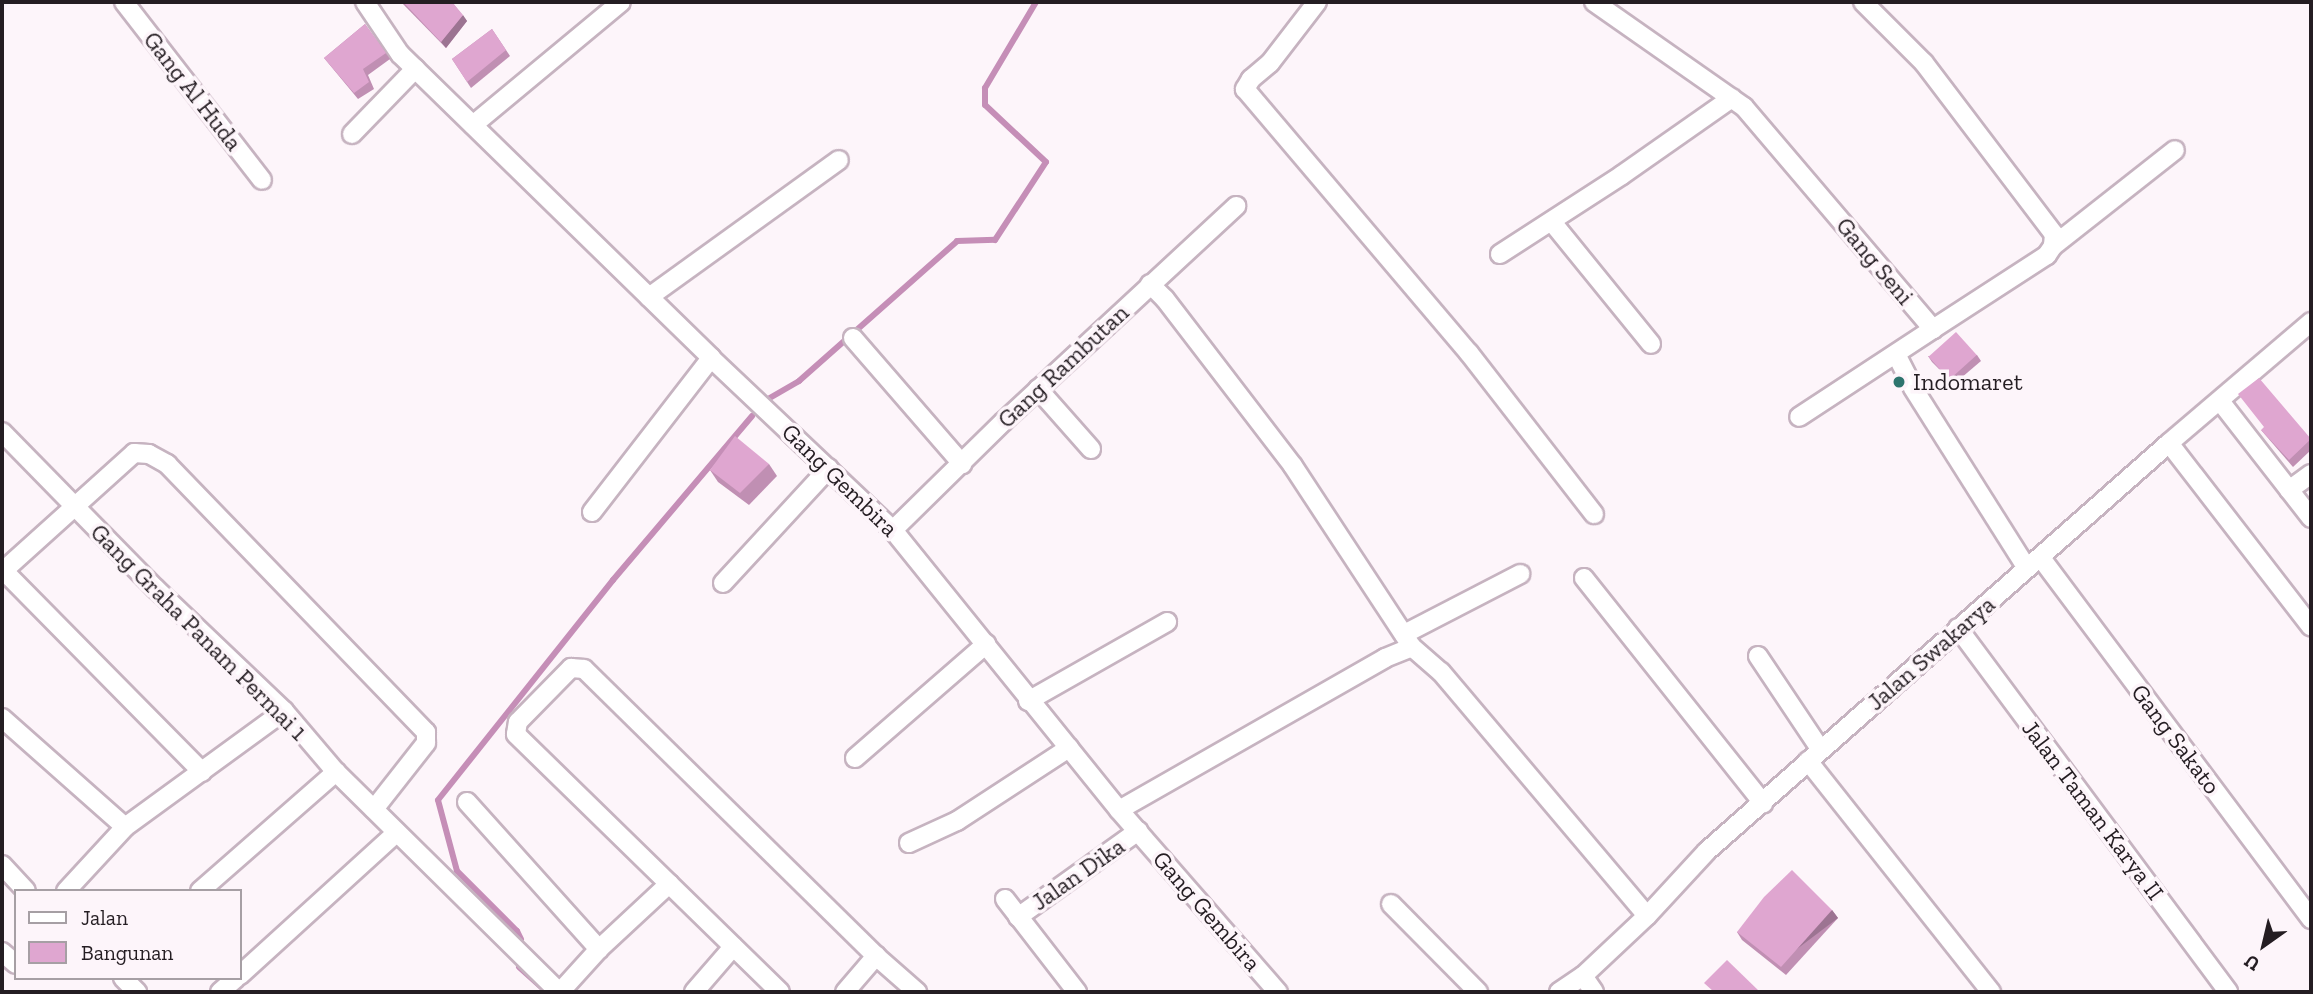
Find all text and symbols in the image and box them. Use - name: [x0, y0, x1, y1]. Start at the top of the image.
- street label: Gang Al Huda: [137, 25, 249, 157]
- street label: Gang Seni: [1830, 211, 1920, 311]
- street label: Gang Rambutan: [992, 298, 1134, 434]
- place label: Indomaret: [1913, 368, 2023, 396]
- marker: Indomaret: [1891, 374, 1907, 390]
- street label: Gang Gembira: [776, 417, 904, 543]
- street label: Gang Graha Panam Permai 1: [85, 518, 313, 746]
- street label: Jalan Swakarya: [1861, 590, 2001, 716]
- street label: Gang Sakato: [2125, 678, 2227, 800]
- street label: Jalan Taman Karya II: [2016, 714, 2170, 906]
- street label: Jalan Dika: [1026, 832, 1130, 916]
- street label: Gang Gembira: [1147, 845, 1267, 977]
- legend: [14, 889, 242, 980]
- text: Jalan: [81, 905, 128, 930]
- north arrow: [2229, 910, 2299, 980]
- text: Bangunan: [81, 940, 173, 965]
- text: U: [2240, 949, 2264, 976]

